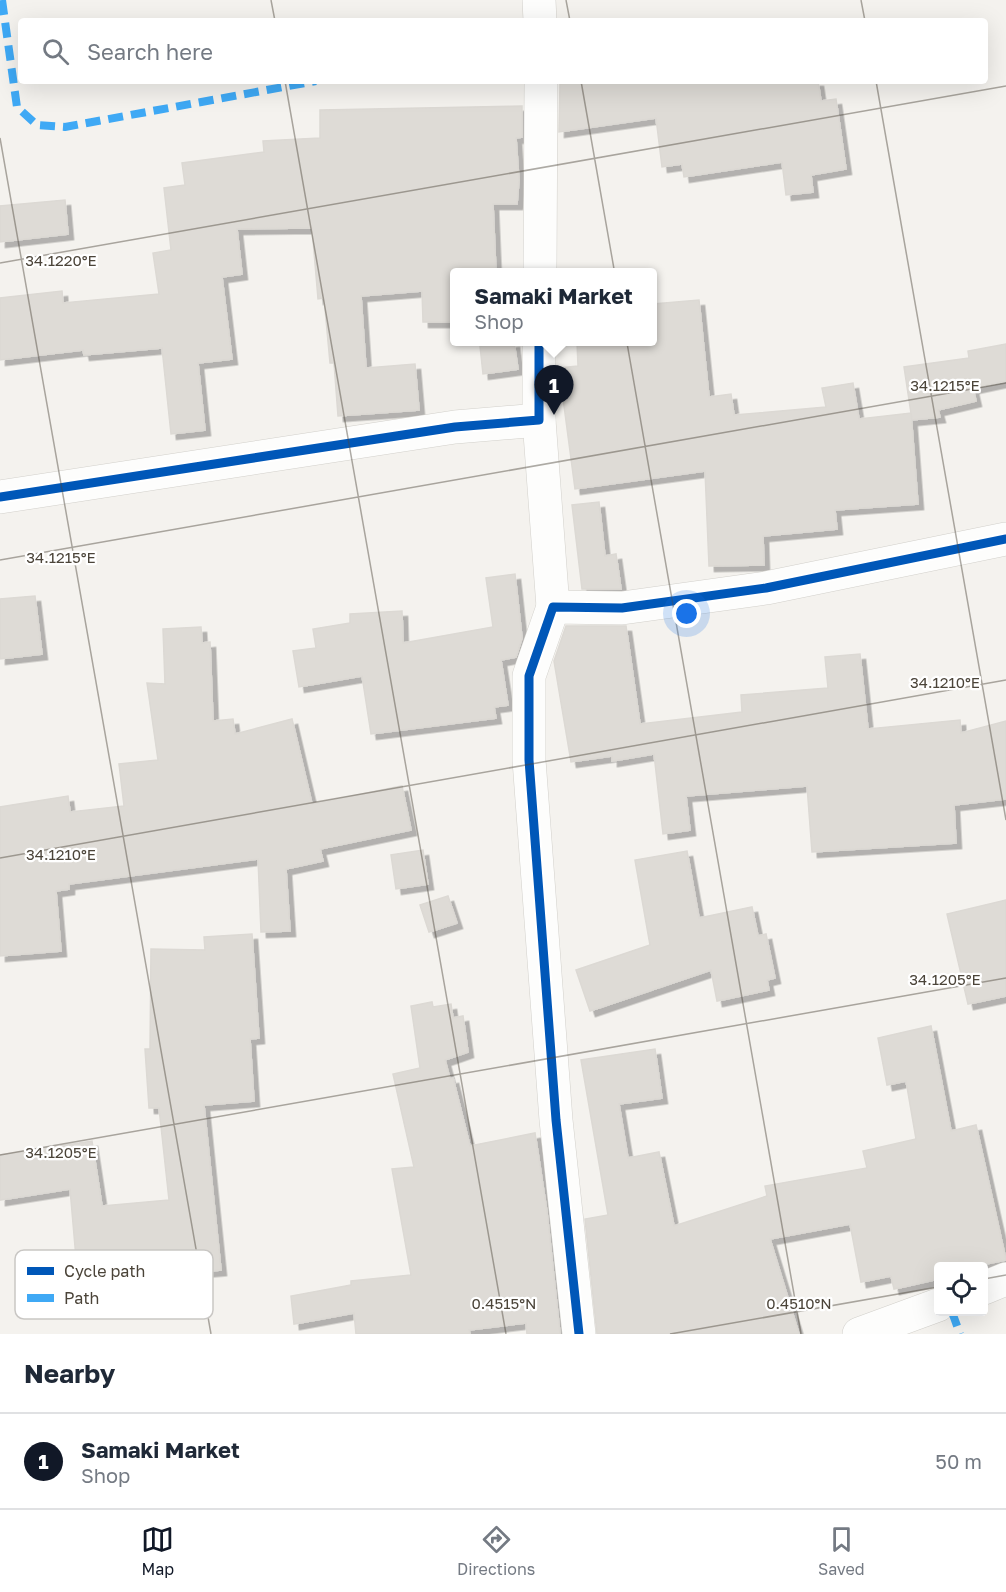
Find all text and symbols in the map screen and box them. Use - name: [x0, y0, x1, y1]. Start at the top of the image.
- search box: [18, 18, 988, 84]
- icon: search: [39, 35, 72, 68]
- text: Search here: [87, 38, 213, 65]
- text: 34.1220°E: [25, 251, 97, 269]
- popup: [450, 268, 657, 346]
- text: Samaki Market: [474, 282, 633, 309]
- text: Shop: [474, 309, 524, 333]
- pin: 1: [534, 366, 574, 415]
- text: 34.1215°E: [910, 376, 980, 394]
- text: 34.1215°E: [26, 548, 96, 566]
- your location: [672, 599, 701, 628]
- text: 34.1210°E: [910, 673, 980, 691]
- text: 34.1210°E: [26, 845, 96, 863]
- text: 34.1205°E: [909, 970, 981, 988]
- text: 34.1205°E: [25, 1143, 97, 1161]
- legend: [15, 1250, 213, 1319]
- text: Cycle path: [64, 1261, 145, 1281]
- map controls: [934, 1262, 988, 1316]
- button: locate: [934, 1262, 988, 1316]
- text: Path: [64, 1288, 99, 1308]
- text: 0.4515°N: [472, 1294, 536, 1312]
- text: 0.4510°N: [766, 1294, 832, 1312]
- text: Nearby: [24, 1358, 115, 1389]
- text: Samaki Market: [81, 1436, 240, 1463]
- text: 1: [38, 1449, 49, 1473]
- text: 50 m: [935, 1449, 982, 1473]
- text: Shop: [81, 1463, 130, 1487]
- tab: Map: [141, 1523, 174, 1579]
- tab: Directions: [457, 1523, 535, 1579]
- tab: Saved: [818, 1523, 865, 1579]

